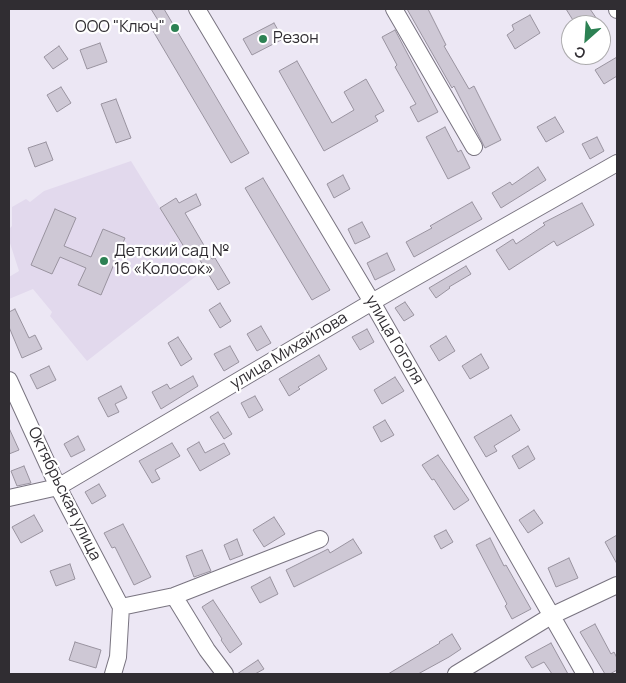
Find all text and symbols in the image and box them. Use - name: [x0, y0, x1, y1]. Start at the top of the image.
- north arrow: [561, 15, 611, 65]
- place label: ООО "Ключ": [75, 18, 165, 38]
- marker: ООО "Ключ": [169, 22, 181, 34]
- place label: Резон: [273, 29, 319, 49]
- marker: Резон: [257, 33, 269, 45]
- text: С: [571, 42, 588, 64]
- place label: Детский сад № 16 «Колосок»: [114, 242, 229, 280]
- marker: Детский сад № 16 «Колосок»: [98, 255, 110, 267]
- street label: улица Гоголя: [361, 292, 427, 388]
- street label: улица Михайлова: [227, 308, 351, 394]
- street label: Октябрьская улица: [23, 424, 105, 564]

